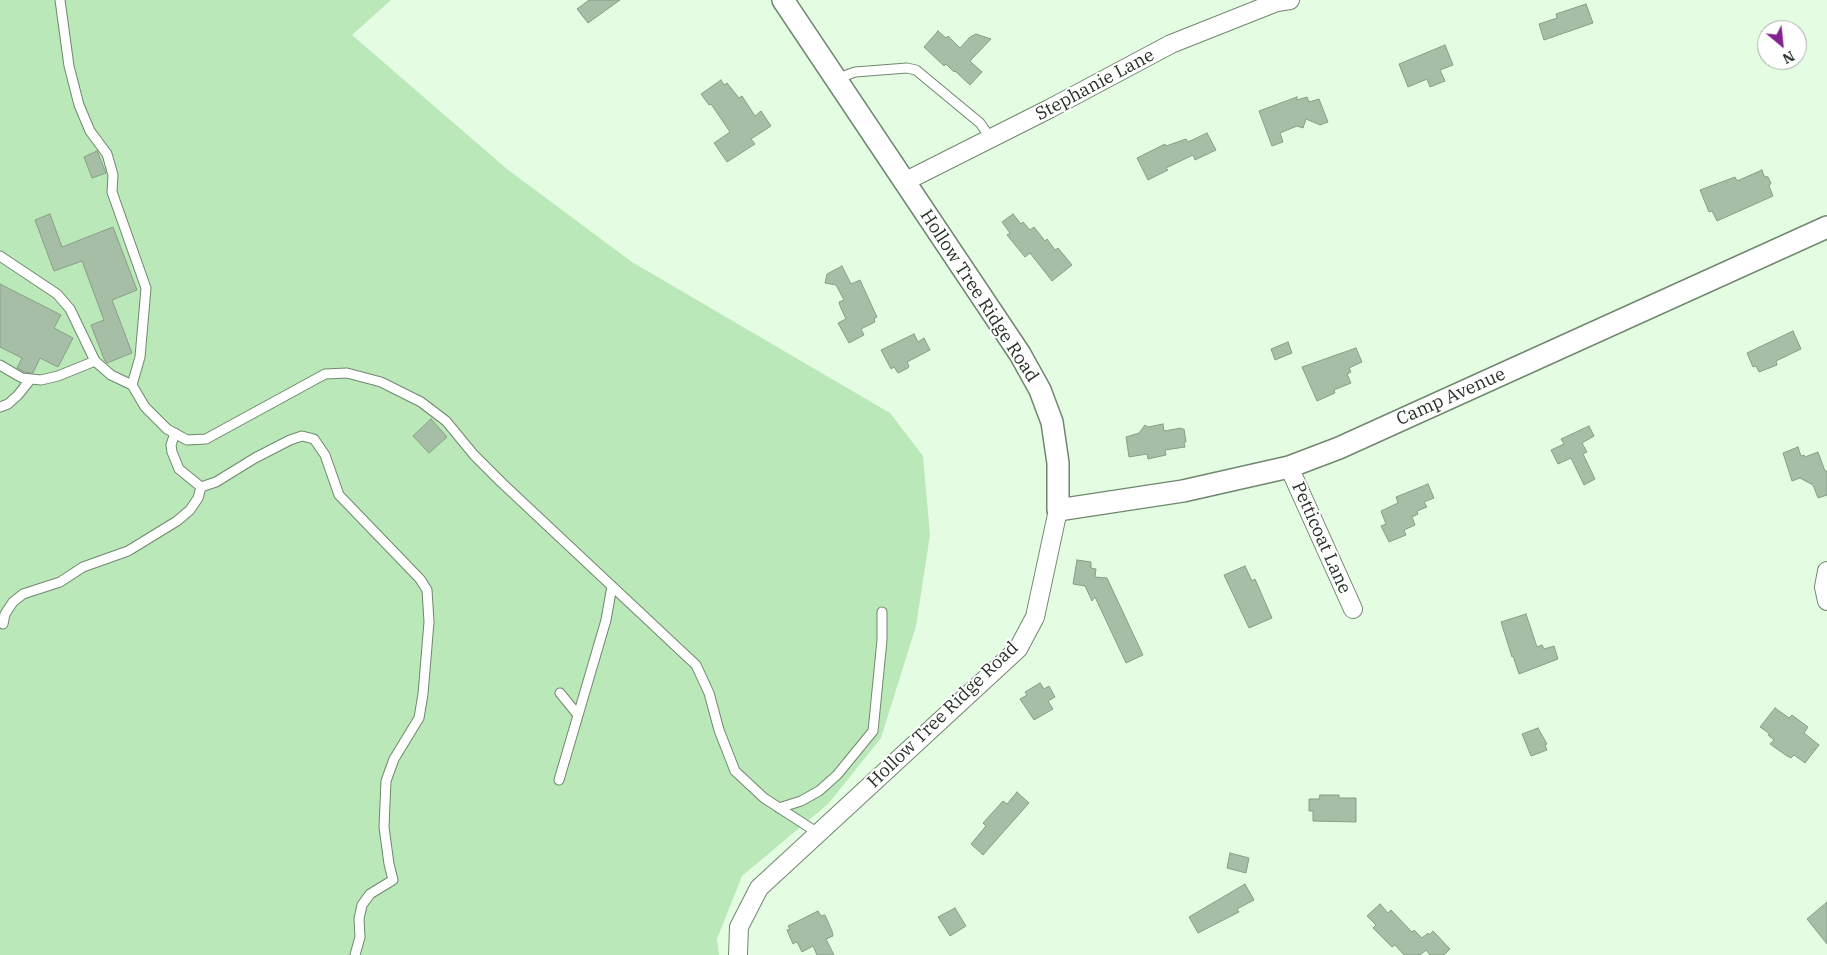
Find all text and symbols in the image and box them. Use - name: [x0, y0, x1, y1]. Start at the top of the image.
- north arrow: [1757, 20, 1807, 70]
- street label: Stephanie Lane: [1032, 45, 1158, 125]
- text: N: [1779, 47, 1798, 68]
- street label: Hollow Tree Ridge Road: [915, 206, 1043, 386]
- street label: Camp Avenue: [1393, 363, 1509, 431]
- street label: Petticoat Lane: [1287, 479, 1355, 597]
- street label: Hollow Tree Ridge Road: [863, 637, 1023, 793]

